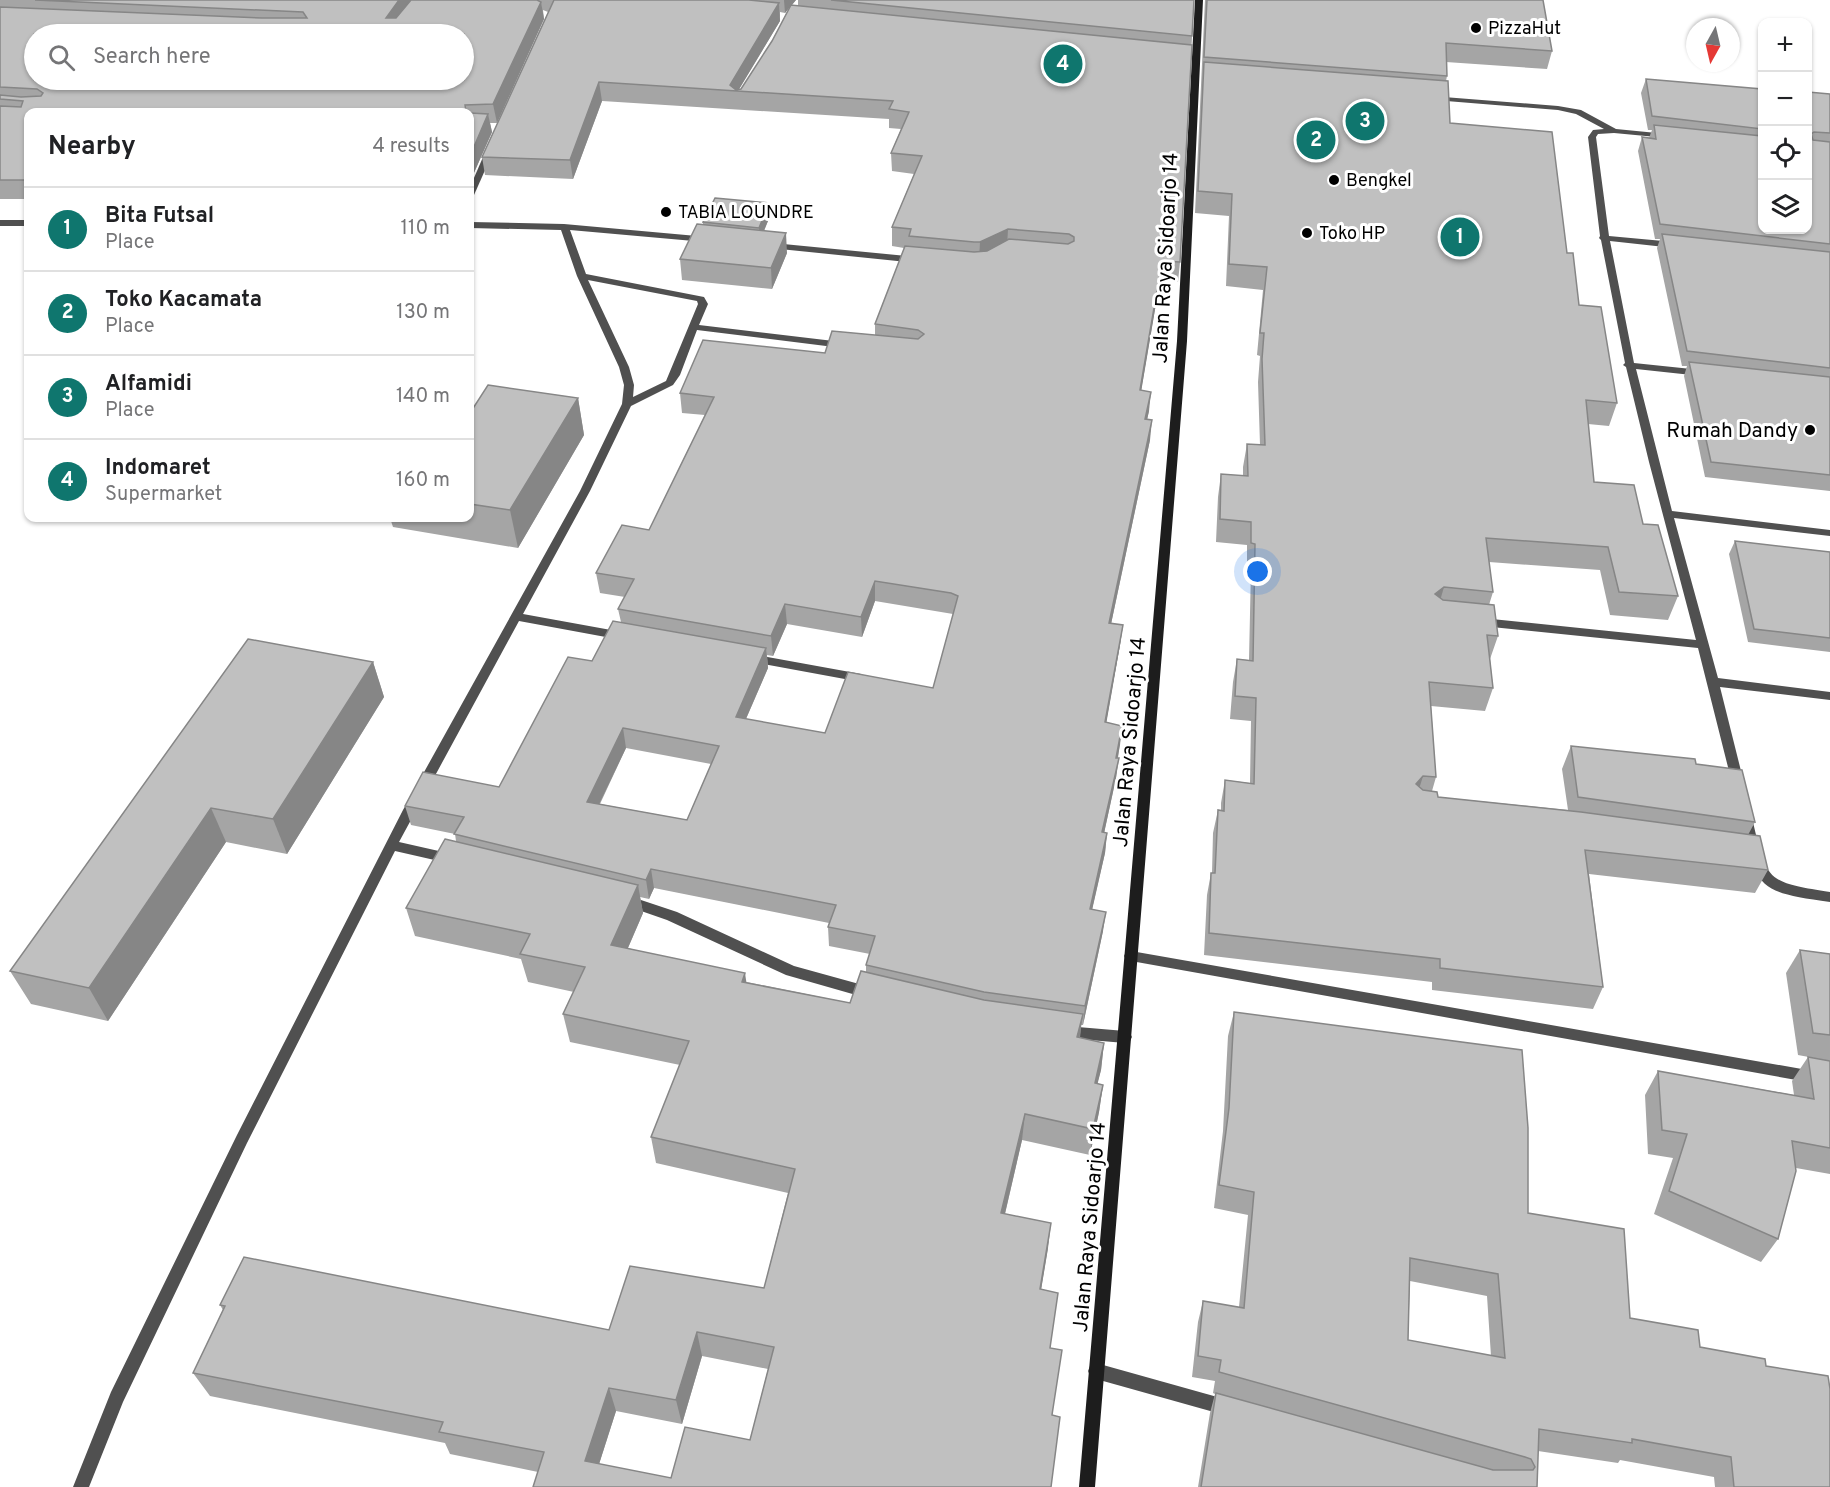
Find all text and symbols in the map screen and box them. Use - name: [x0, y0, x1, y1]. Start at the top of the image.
- place label: PizzaHut: [1488, 18, 1561, 41]
- north arrow: [1686, 18, 1740, 72]
- map controls: [1758, 18, 1812, 234]
- button: +: [1758, 18, 1812, 72]
- marker: PizzaHut: [1469, 21, 1483, 35]
- search box: [24, 24, 474, 90]
- icon: search: [45, 41, 78, 74]
- pin: 4: [1044, 42, 1082, 86]
- text: Search here: [93, 44, 211, 71]
- button: −: [1758, 72, 1812, 126]
- pin: 3: [1346, 98, 1384, 144]
- pin: 2: [1296, 118, 1336, 162]
- button: locate: [1758, 126, 1812, 180]
- text: Nearby: [48, 131, 136, 164]
- text: 4 results: [373, 134, 450, 160]
- street label: Jalan Raya Sidoarjo 14: [1147, 152, 1186, 364]
- place label: Bengkel: [1346, 170, 1412, 193]
- marker: Bengkel: [1327, 173, 1341, 187]
- button: layers: [1758, 180, 1812, 234]
- place label: TABIA LOUNDRE: [678, 202, 814, 225]
- text: Bita Futsal: [105, 203, 214, 230]
- marker: TABIA LOUNDRE: [659, 205, 673, 219]
- pin: 1: [1440, 214, 1480, 260]
- text: 1: [64, 216, 72, 242]
- text: 110 m: [401, 216, 450, 242]
- place label: Toko HP: [1319, 223, 1385, 246]
- marker: Toko HP: [1300, 226, 1314, 240]
- text: Place: [105, 230, 155, 256]
- text: Toko Kacamata: [105, 287, 262, 314]
- text: 2: [61, 300, 74, 326]
- text: 130 m: [396, 300, 450, 326]
- text: Place: [105, 314, 155, 340]
- text: Alfamidi: [105, 371, 192, 398]
- text: 3: [62, 384, 74, 410]
- text: 140 m: [396, 384, 450, 410]
- text: Place: [105, 398, 155, 424]
- place label: Rumah Dandy: [1666, 418, 1798, 445]
- marker: Rumah Dandy: [1803, 423, 1817, 437]
- text: Indomaret: [105, 455, 211, 482]
- text: 4: [61, 468, 74, 494]
- text: 160 m: [396, 468, 450, 494]
- text: Supermarket: [105, 482, 222, 508]
- your location: [1243, 557, 1272, 586]
- street label: Jalan Raya Sidoarjo 14: [1108, 636, 1153, 848]
- street label: Jalan Raya Sidoarjo 14: [1068, 1121, 1113, 1333]

